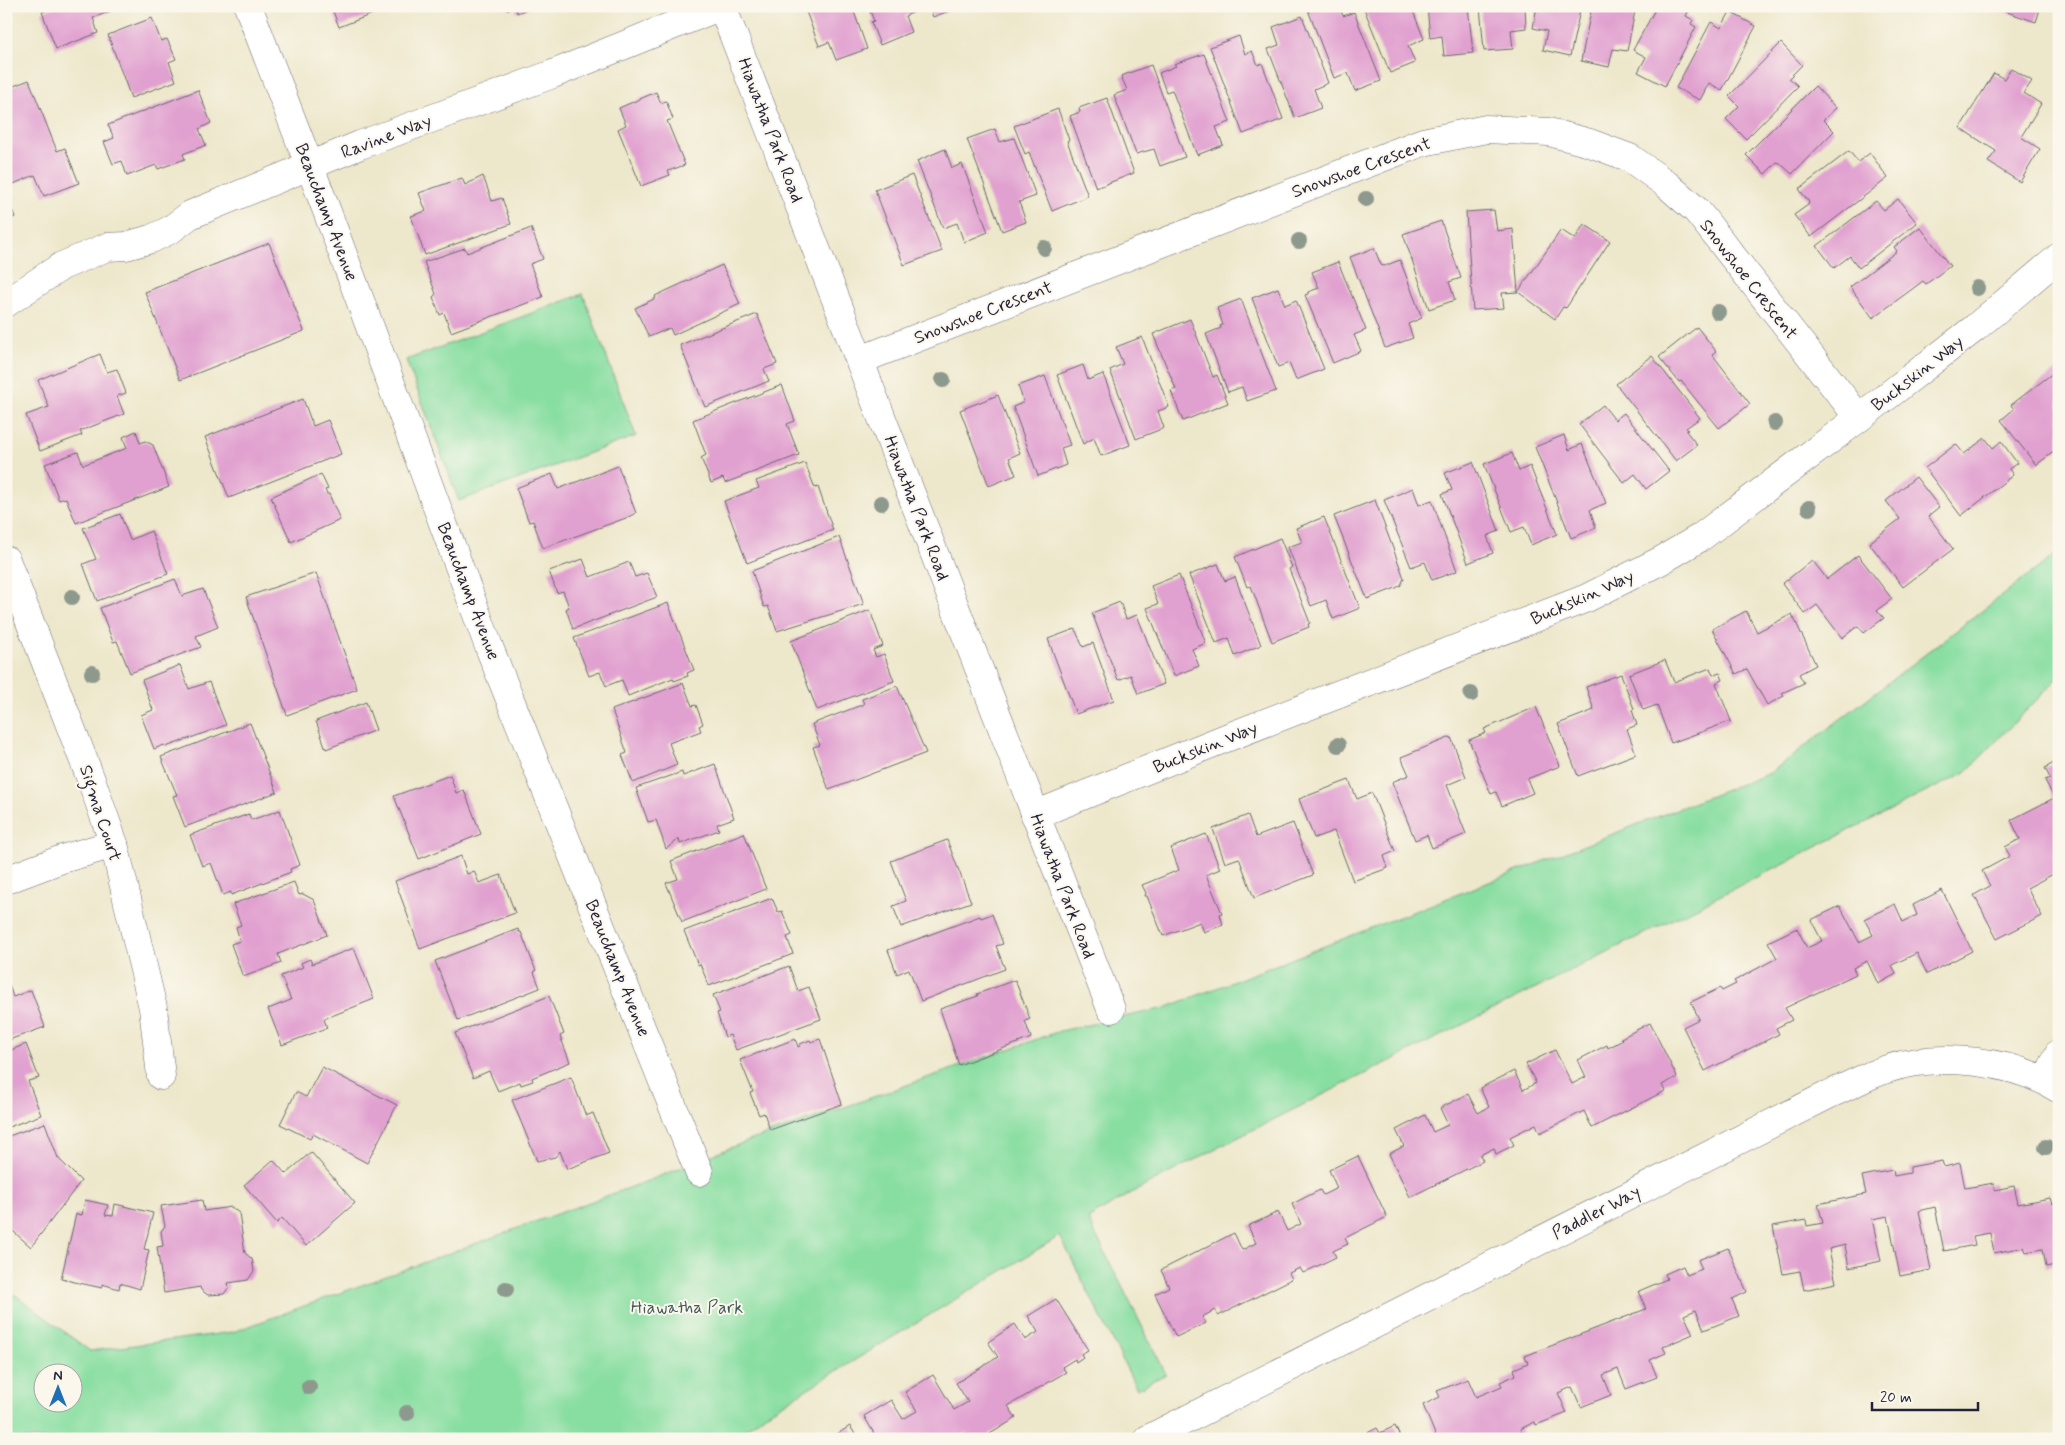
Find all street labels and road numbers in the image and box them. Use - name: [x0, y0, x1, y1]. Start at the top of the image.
- street label: Hiawatha Park Road: [731, 55, 809, 206]
- street label: Ravine Way: [338, 109, 435, 165]
- street label: Snowshoe Crescent: [1288, 132, 1434, 204]
- street label: Beauchamp Avenue: [289, 140, 363, 285]
- street label: Snowshoe Crescent: [1694, 214, 1803, 345]
- street label: Snowshoe Crescent: [911, 275, 1056, 350]
- street label: Buckskin Way: [1867, 330, 1969, 417]
- street label: Hiawatha Park Road: [877, 433, 955, 584]
- street label: Beauchamp Avenue: [431, 519, 505, 664]
- street label: Buckskin Way: [1527, 564, 1638, 631]
- street label: Buckskin Way: [1150, 716, 1261, 780]
- street label: Sigma Court: [71, 762, 127, 865]
- street label: Hiawatha Park Road: [1023, 811, 1101, 962]
- street label: Beauchamp Avenue: [579, 896, 655, 1040]
- street label: Paddler Way: [1548, 1180, 1645, 1245]

